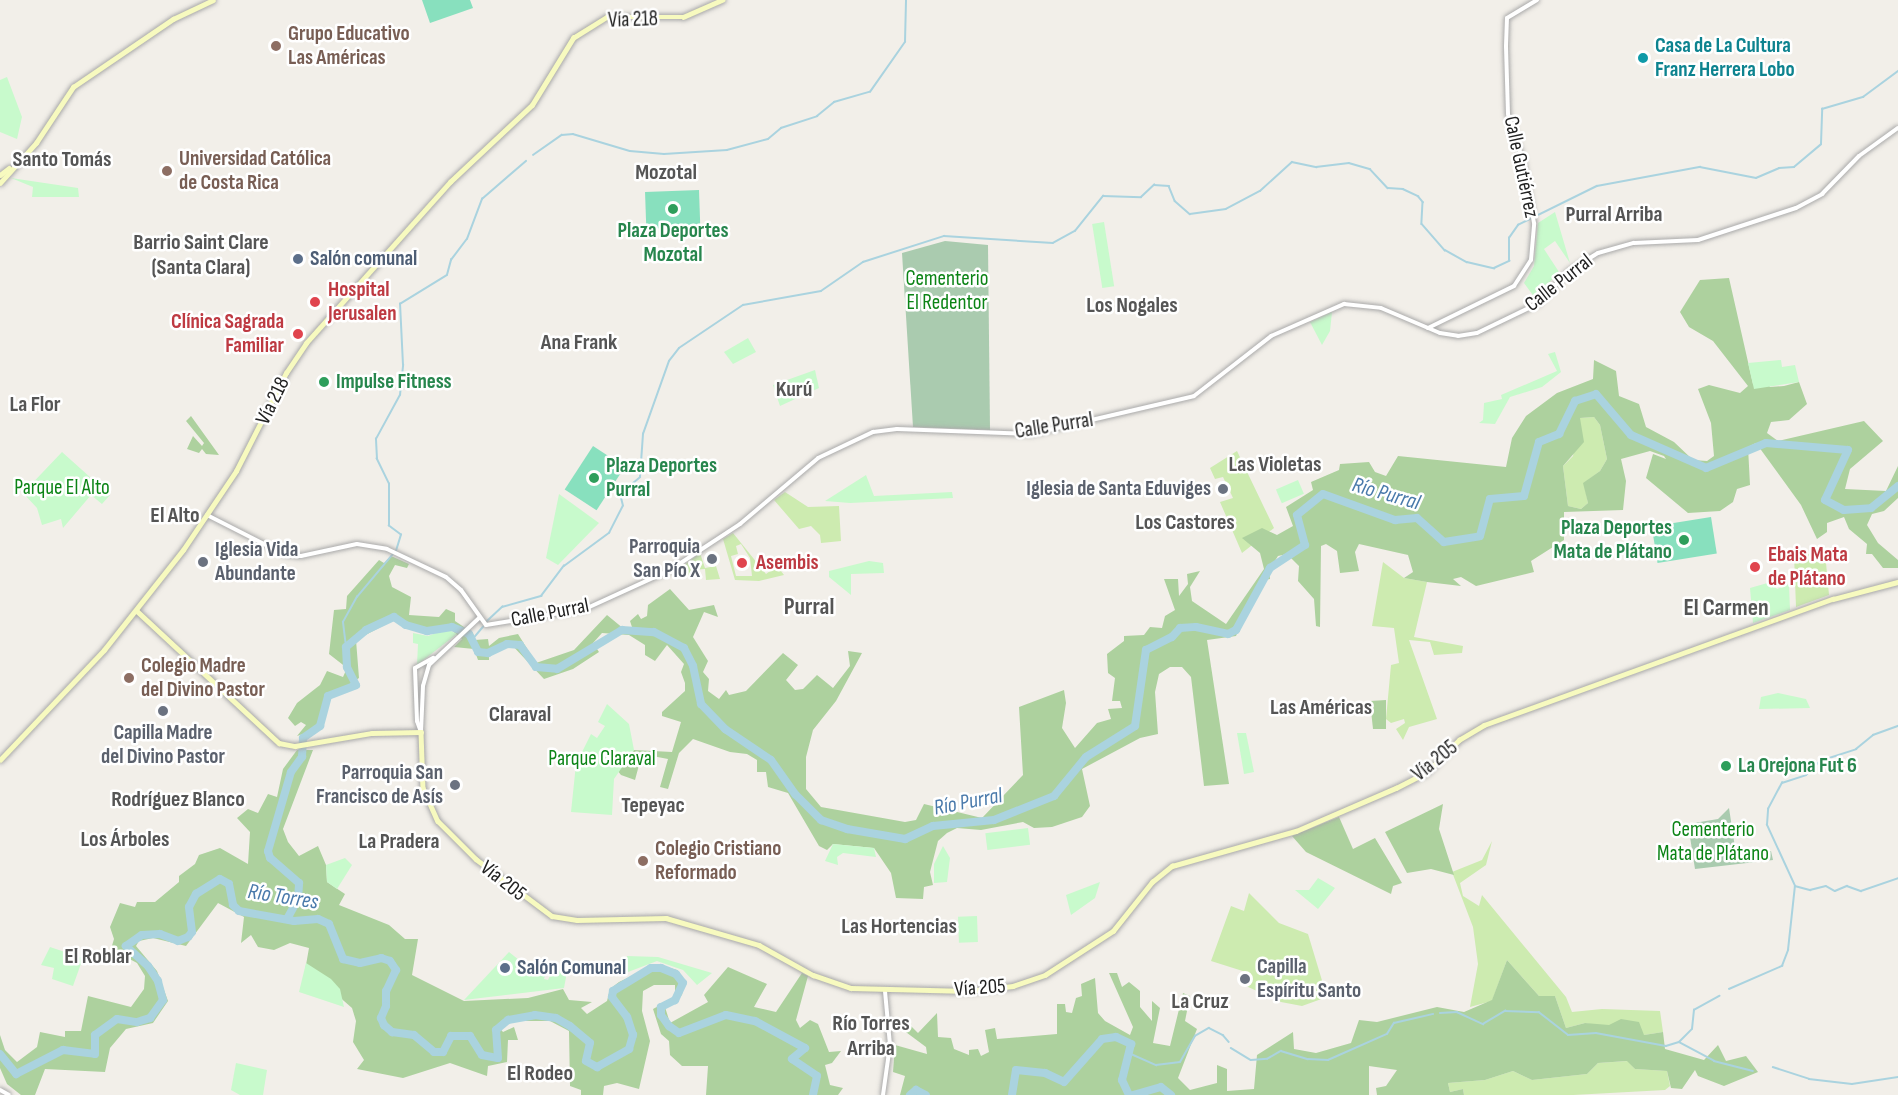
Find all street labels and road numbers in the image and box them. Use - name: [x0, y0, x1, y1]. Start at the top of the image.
- street label: Vía 218: [608, 7, 658, 33]
- street label: Calle Gutiérrez: [1498, 114, 1544, 220]
- street label: Calle Purral: [1520, 249, 1598, 317]
- street label: Vía 218: [251, 373, 295, 429]
- street label: Calle Purral: [1013, 407, 1095, 445]
- street label: Calle Purral: [509, 593, 591, 633]
- street label: Vía 205: [1407, 735, 1463, 787]
- street label: Vía 205: [475, 855, 531, 907]
- street label: Vía 205: [954, 974, 1006, 1002]

